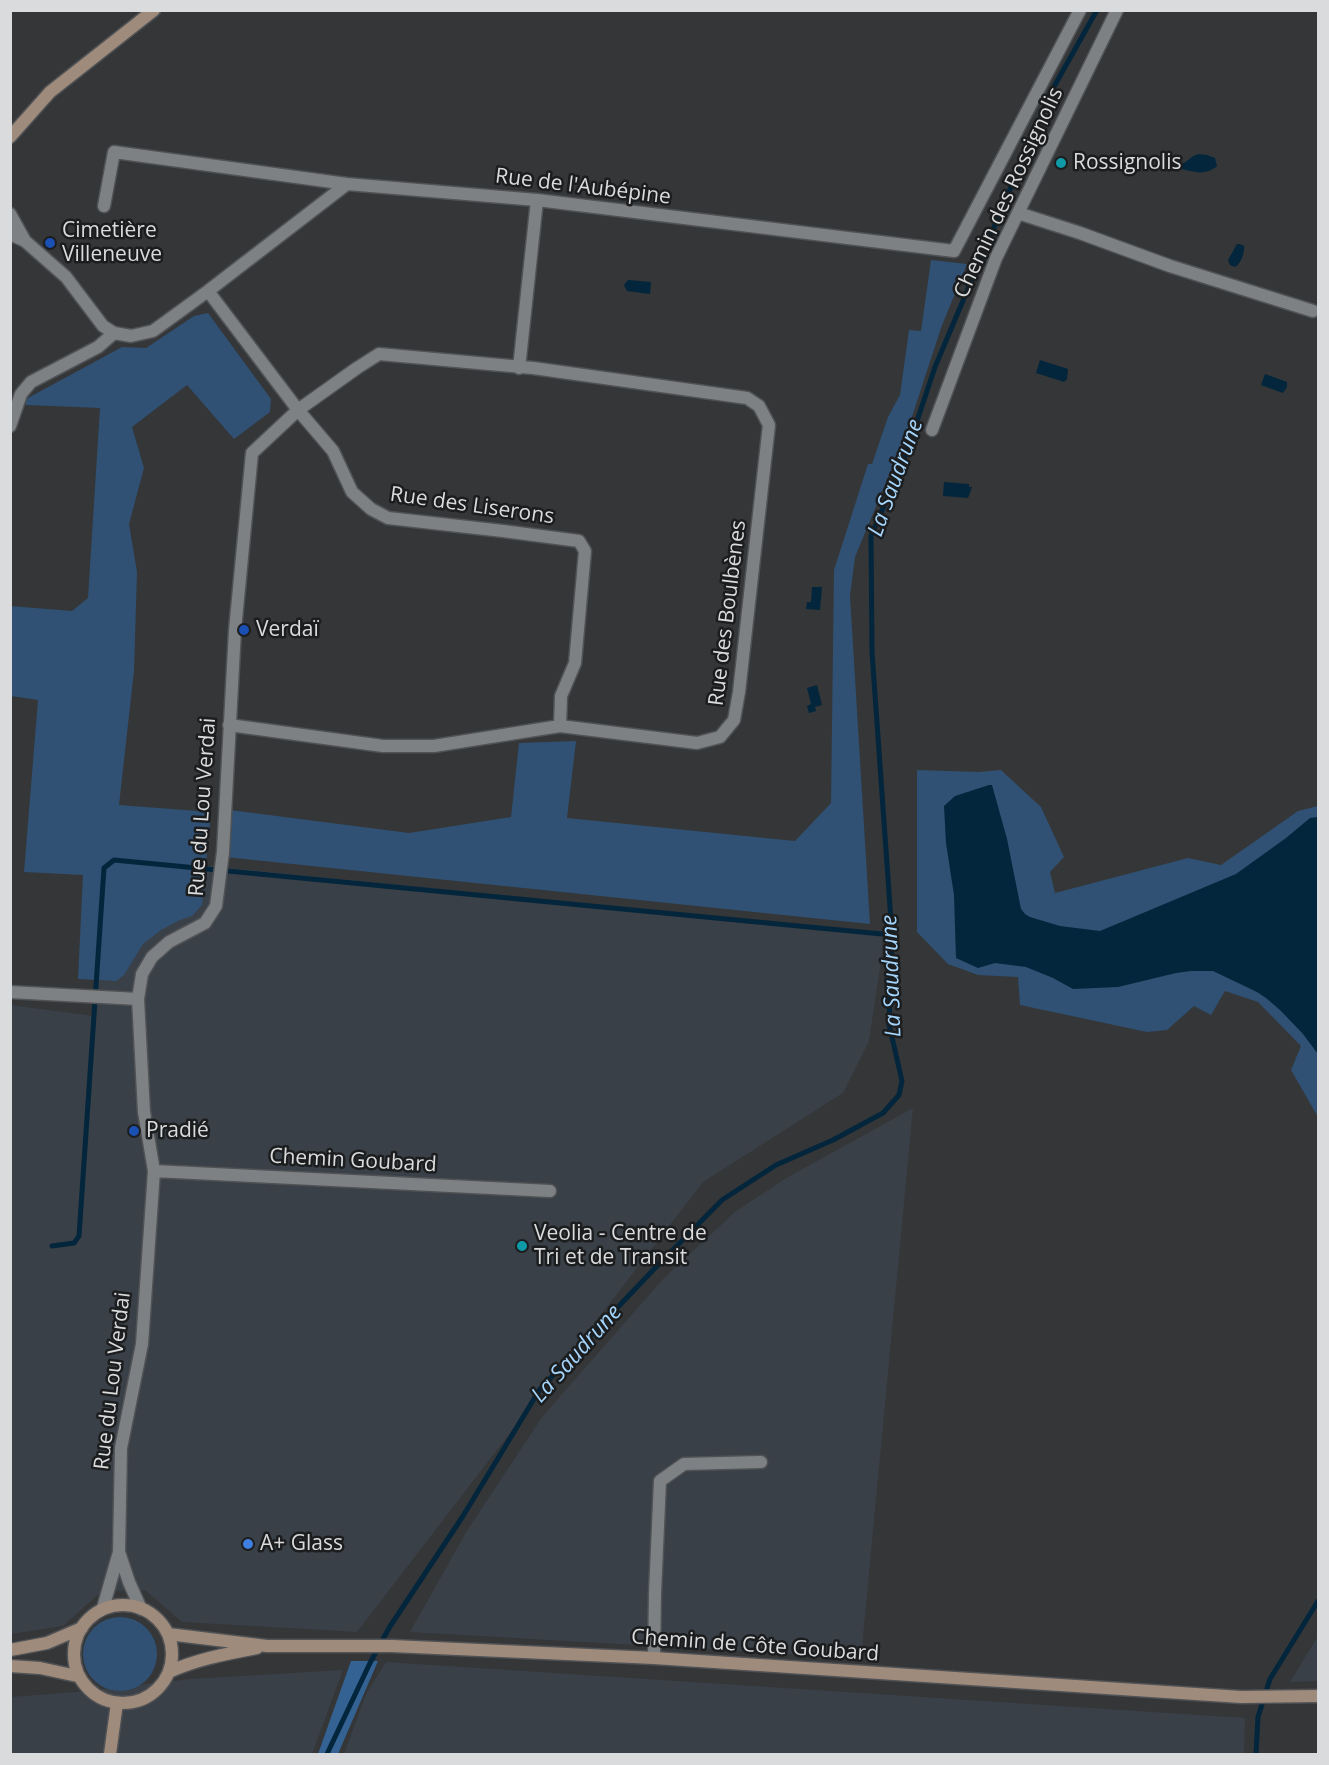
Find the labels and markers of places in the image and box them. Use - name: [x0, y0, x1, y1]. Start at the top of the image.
- place label: Rossignolis: [1073, 150, 1181, 176]
- marker: Rossignolis: [1054, 156, 1068, 170]
- place label: Cimetière Villeneuve: [62, 218, 162, 268]
- marker: Cimetière Villeneuve: [43, 236, 57, 250]
- place label: Verdaï: [256, 617, 319, 643]
- marker: Verdaï: [237, 623, 251, 637]
- place label: Pradié: [146, 1118, 209, 1144]
- marker: Pradié: [127, 1124, 141, 1138]
- place label: Veolia - Centre de Tri et de Transit: [534, 1221, 707, 1271]
- marker: Veolia - Centre de Tri et de Transit: [515, 1239, 529, 1253]
- place label: A+ Glass: [260, 1531, 343, 1557]
- marker: A+ Glass: [241, 1537, 255, 1551]

